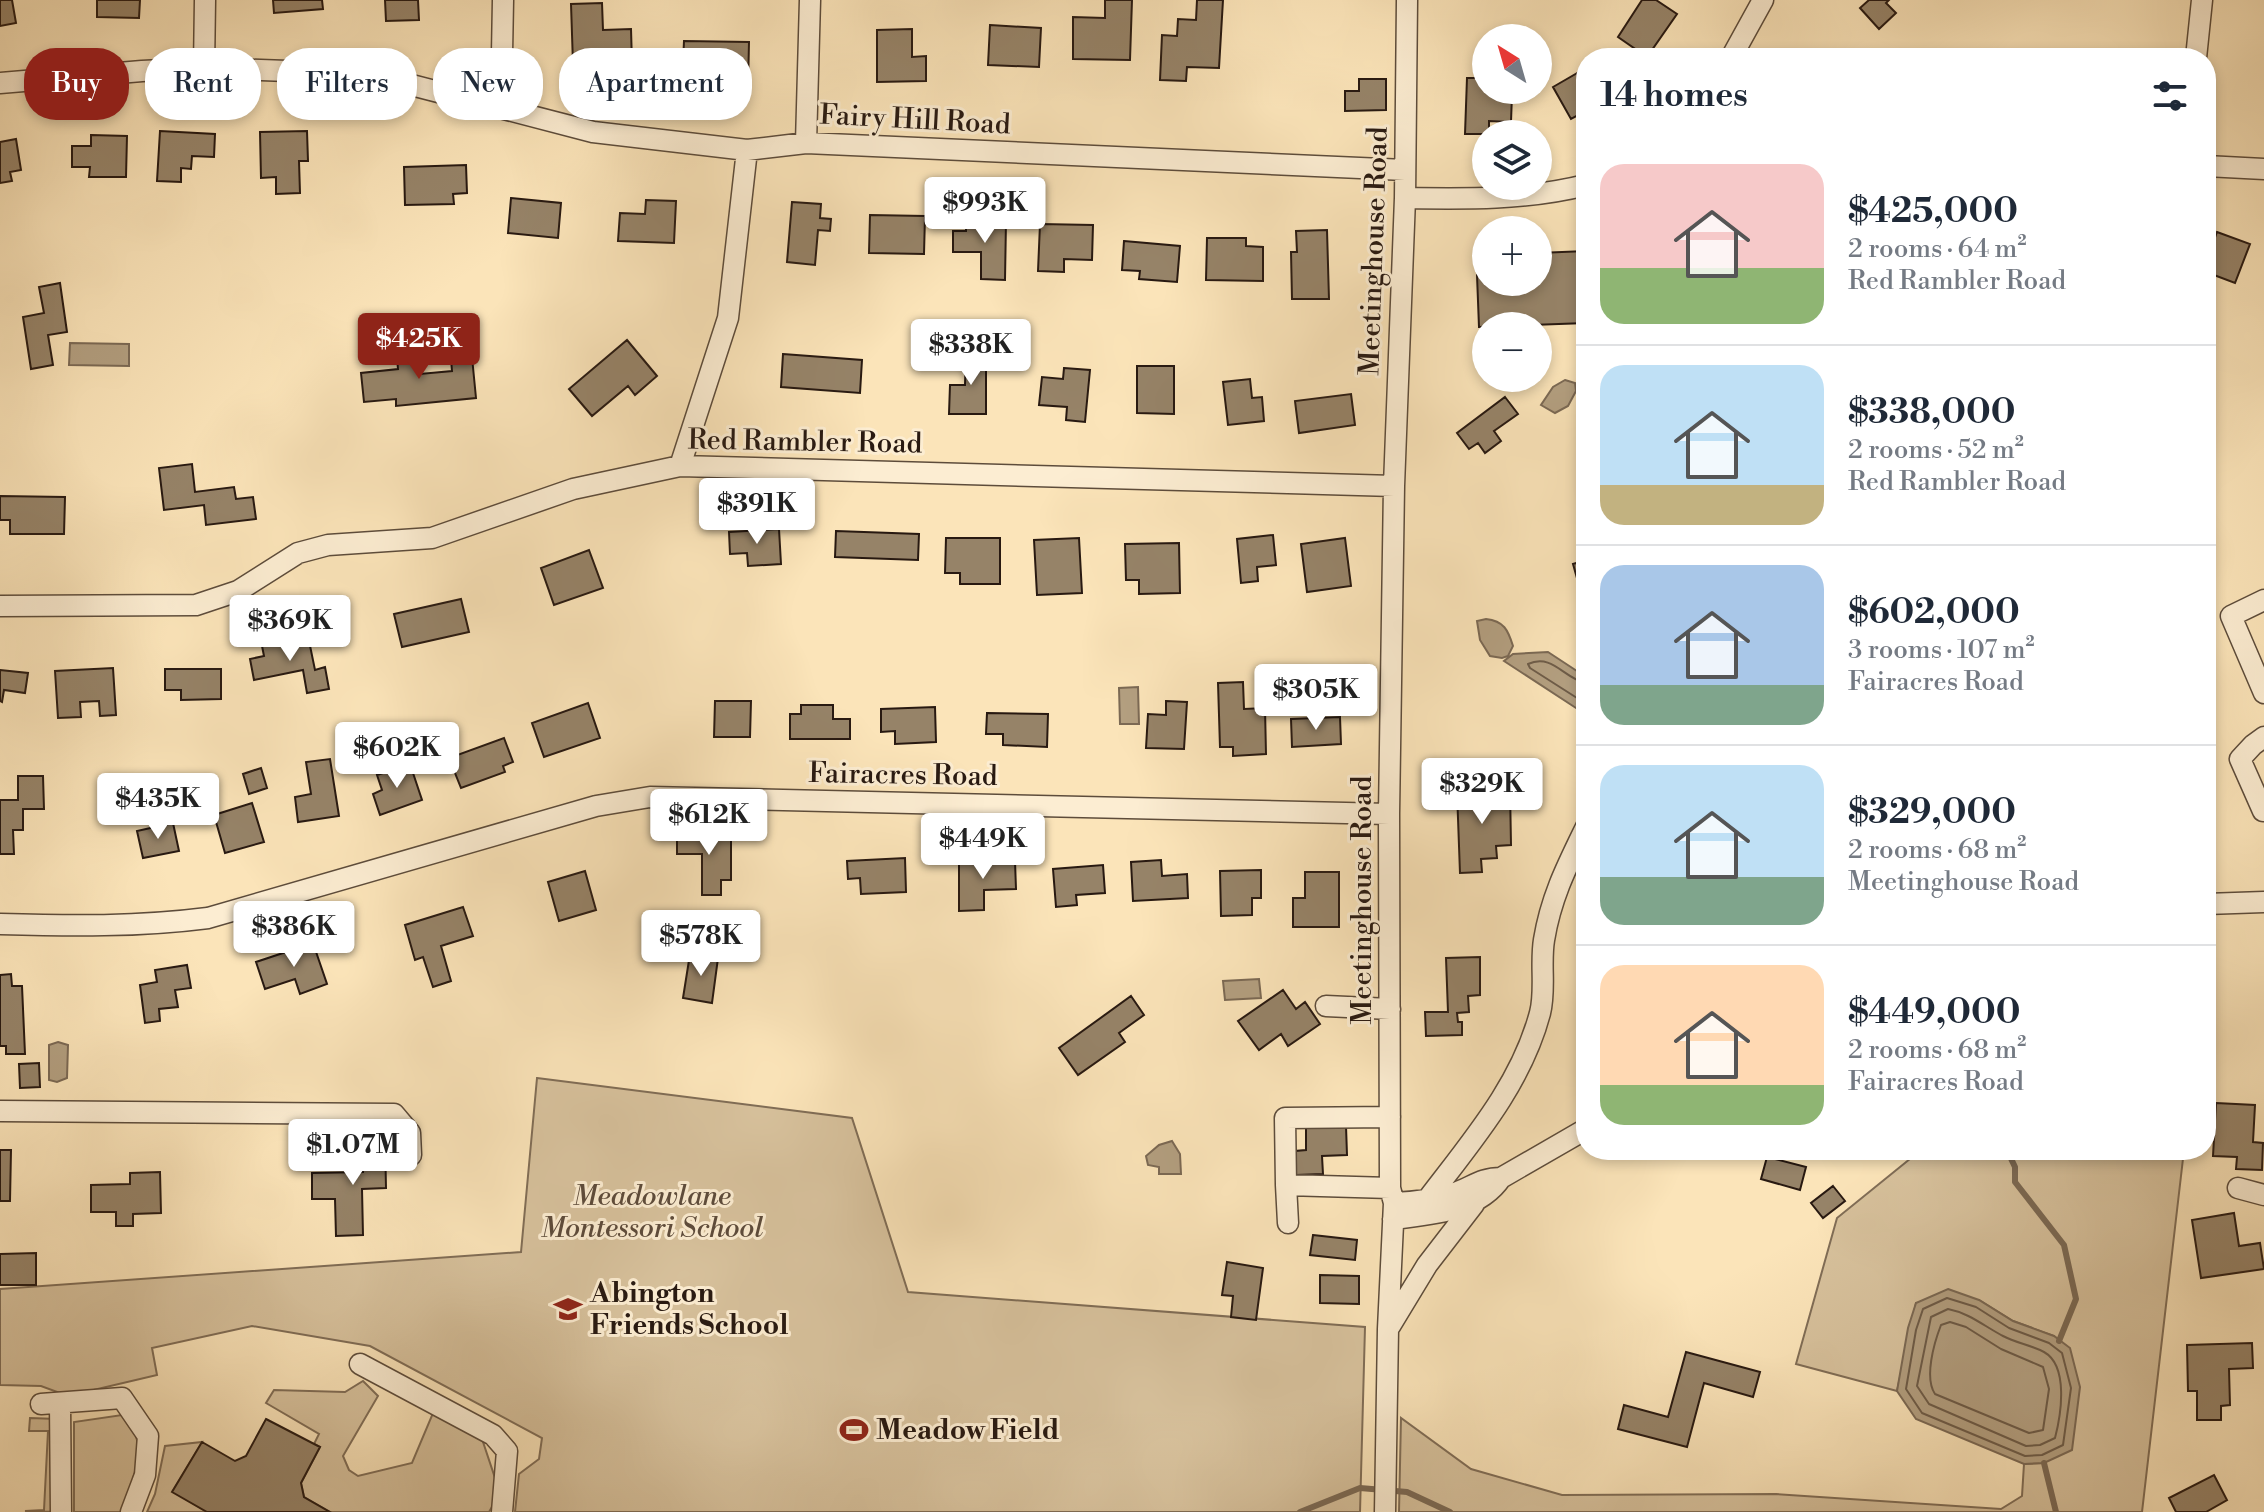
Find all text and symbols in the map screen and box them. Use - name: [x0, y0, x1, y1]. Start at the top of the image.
- north arrow: [1472, 24, 1552, 104]
- map controls: [1472, 24, 1552, 392]
- chip: Buy: [24, 48, 129, 120]
- chip: Rent: [145, 48, 261, 120]
- chip: Filters: [277, 48, 417, 120]
- chip: New: [433, 48, 543, 120]
- chip: Apartment: [559, 48, 752, 120]
- icon: filters: [2148, 74, 2192, 118]
- text: 14 homes: [1600, 75, 1748, 117]
- street label: Fairy Hill Road: [818, 98, 1012, 142]
- button: layers: [1472, 120, 1552, 200]
- street label: Meetinghouse Road: [1352, 126, 1396, 376]
- pin: $993K: [929, 177, 1041, 245]
- text: $993K: [943, 187, 1027, 219]
- text: $425,000: [1848, 191, 2018, 233]
- icon: home: [1664, 196, 1760, 292]
- button: +: [1472, 216, 1552, 296]
- text: 2 rooms · 64 m²: [1848, 233, 2027, 265]
- text: Red Rambler Road: [1848, 265, 2066, 297]
- button: −: [1472, 312, 1552, 392]
- pin: $425K: [363, 313, 475, 381]
- pin: $338K: [915, 319, 1027, 387]
- text: $425K: [376, 323, 462, 355]
- text: $338K: [929, 329, 1013, 361]
- text: $338,000: [1848, 392, 2015, 434]
- icon: home: [1664, 397, 1760, 493]
- street label: Red Rambler Road: [687, 422, 923, 462]
- text: 2 rooms · 52 m²: [1848, 434, 2024, 466]
- text: Red Rambler Road: [1848, 466, 2066, 498]
- pin: $391K: [701, 478, 813, 546]
- text: $391K: [717, 488, 797, 520]
- text: $602,000: [1848, 592, 2020, 634]
- pin: $369K: [234, 595, 346, 663]
- icon: home: [1664, 597, 1760, 693]
- text: $369K: [248, 605, 332, 637]
- text: 3 rooms · 107 m²: [1848, 634, 2035, 666]
- pin: $305K: [1260, 664, 1372, 732]
- text: Fairacres Road: [1848, 666, 2024, 698]
- text: $305K: [1272, 674, 1360, 706]
- pin: $602K: [341, 722, 453, 790]
- text: $602K: [353, 732, 441, 764]
- street label: Fairacres Road: [808, 756, 998, 794]
- pin: $329K: [1426, 758, 1538, 826]
- text: $329K: [1440, 768, 1524, 800]
- pin: $435K: [102, 773, 214, 841]
- street label: Meetinghouse Road: [1345, 775, 1380, 1024]
- text: $435K: [115, 783, 201, 815]
- pin: $612K: [653, 789, 765, 857]
- text: $329,000: [1848, 792, 2016, 834]
- icon: home: [1664, 797, 1760, 893]
- text: $612K: [668, 799, 750, 831]
- pin: $449K: [927, 813, 1039, 881]
- text: $449K: [939, 823, 1027, 855]
- text: 2 rooms · 68 m²: [1848, 834, 2026, 866]
- text: Meetinghouse Road: [1848, 866, 2079, 898]
- pin: $386K: [238, 901, 350, 969]
- pin: $578K: [645, 910, 757, 978]
- text: $386K: [251, 911, 337, 943]
- text: $578K: [659, 920, 743, 952]
- text: $449,000: [1848, 992, 2020, 1034]
- icon: home: [1664, 997, 1760, 1093]
- text: 2 rooms · 68 m²: [1848, 1034, 2026, 1066]
- text: Fairacres Road: [1848, 1066, 2024, 1098]
- pin: $1.07M: [288, 1119, 418, 1187]
- text: $1.07M: [306, 1129, 400, 1161]
- park label: Meadowlane Montessori School: [541, 1179, 763, 1246]
- place label: Abington Friends School: [589, 1276, 788, 1343]
- school or university icon: Abington Friends School: [553, 1294, 583, 1324]
- place label: Meadow Field: [876, 1413, 1060, 1448]
- sports icon: Meadow Field: [839, 1415, 869, 1445]

